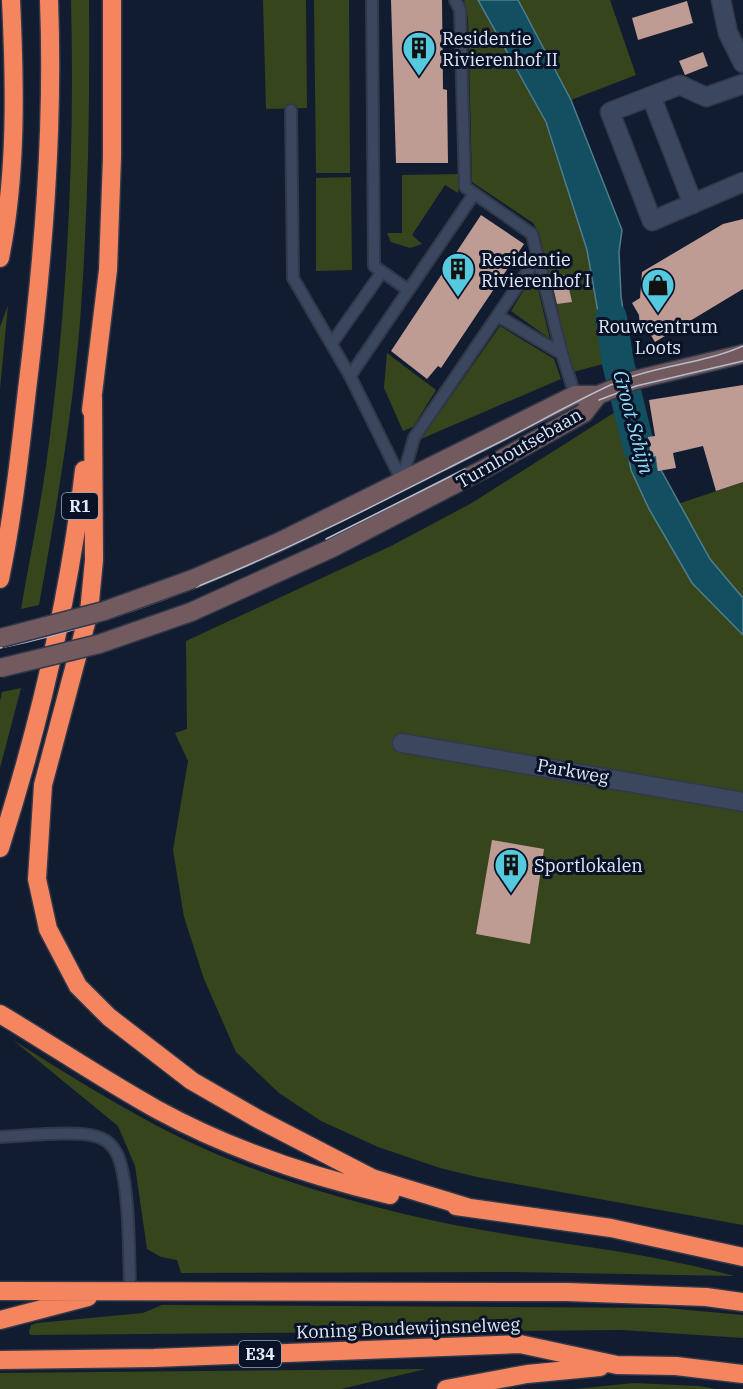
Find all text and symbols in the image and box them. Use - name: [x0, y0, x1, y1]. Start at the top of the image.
- place label: Residentie Rivierenhof II: [442, 27, 558, 71]
- building icon: Residentie Rivierenhof II: [401, 30, 437, 77]
- place label: Residentie Rivierenhof I: [481, 248, 591, 292]
- building icon: Residentie Rivierenhof I: [440, 251, 476, 298]
- shop icon: Rouwcentrum Loots: [640, 267, 676, 314]
- place label: Rouwcentrum Loots: [598, 315, 718, 359]
- water label: Groot Schijn: [607, 367, 661, 478]
- street label: Turnhoutsebaan: [452, 403, 586, 493]
- road number: R1: [62, 493, 98, 519]
- street label: Parkweg: [535, 753, 611, 789]
- building icon: Sportlokalen: [493, 847, 529, 894]
- place label: Sportlokalen: [534, 854, 643, 877]
- street label: Koning Boudewijnsnelweg: [296, 1313, 521, 1343]
- road number: E34: [239, 1341, 281, 1367]

